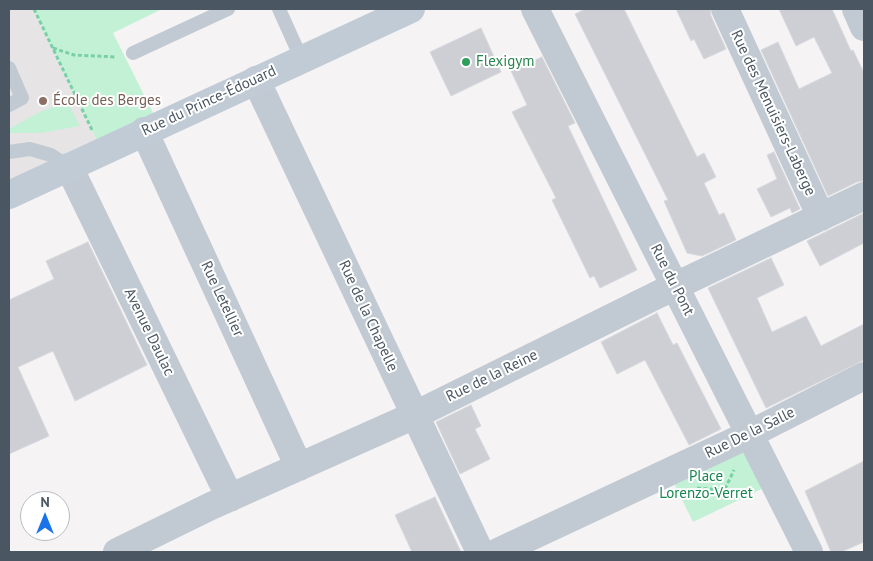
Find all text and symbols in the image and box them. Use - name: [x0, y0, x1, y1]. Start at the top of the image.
- street label: Rue des Menuisiers-Laberge: [727, 27, 819, 199]
- place label: Flexigym: [476, 53, 534, 71]
- marker: Flexigym: [460, 56, 472, 68]
- street label: Rue du Prince-Édouard: [139, 62, 279, 140]
- place label: École des Berges: [53, 92, 161, 110]
- marker: École des Berges: [37, 95, 49, 107]
- street label: Rue du Pont: [646, 241, 698, 319]
- street label: Rue Letellier: [197, 258, 247, 340]
- street label: Rue de la Chapelle: [334, 258, 402, 374]
- street label: Avenue Daulac: [120, 285, 178, 379]
- street label: Rue de la Reine: [443, 346, 541, 406]
- street label: Rue De la Salle: [702, 404, 798, 462]
- park label: Place Lorenzo-Verret: [659, 468, 753, 503]
- north arrow: [20, 491, 70, 541]
- text: N: [40, 493, 50, 511]

